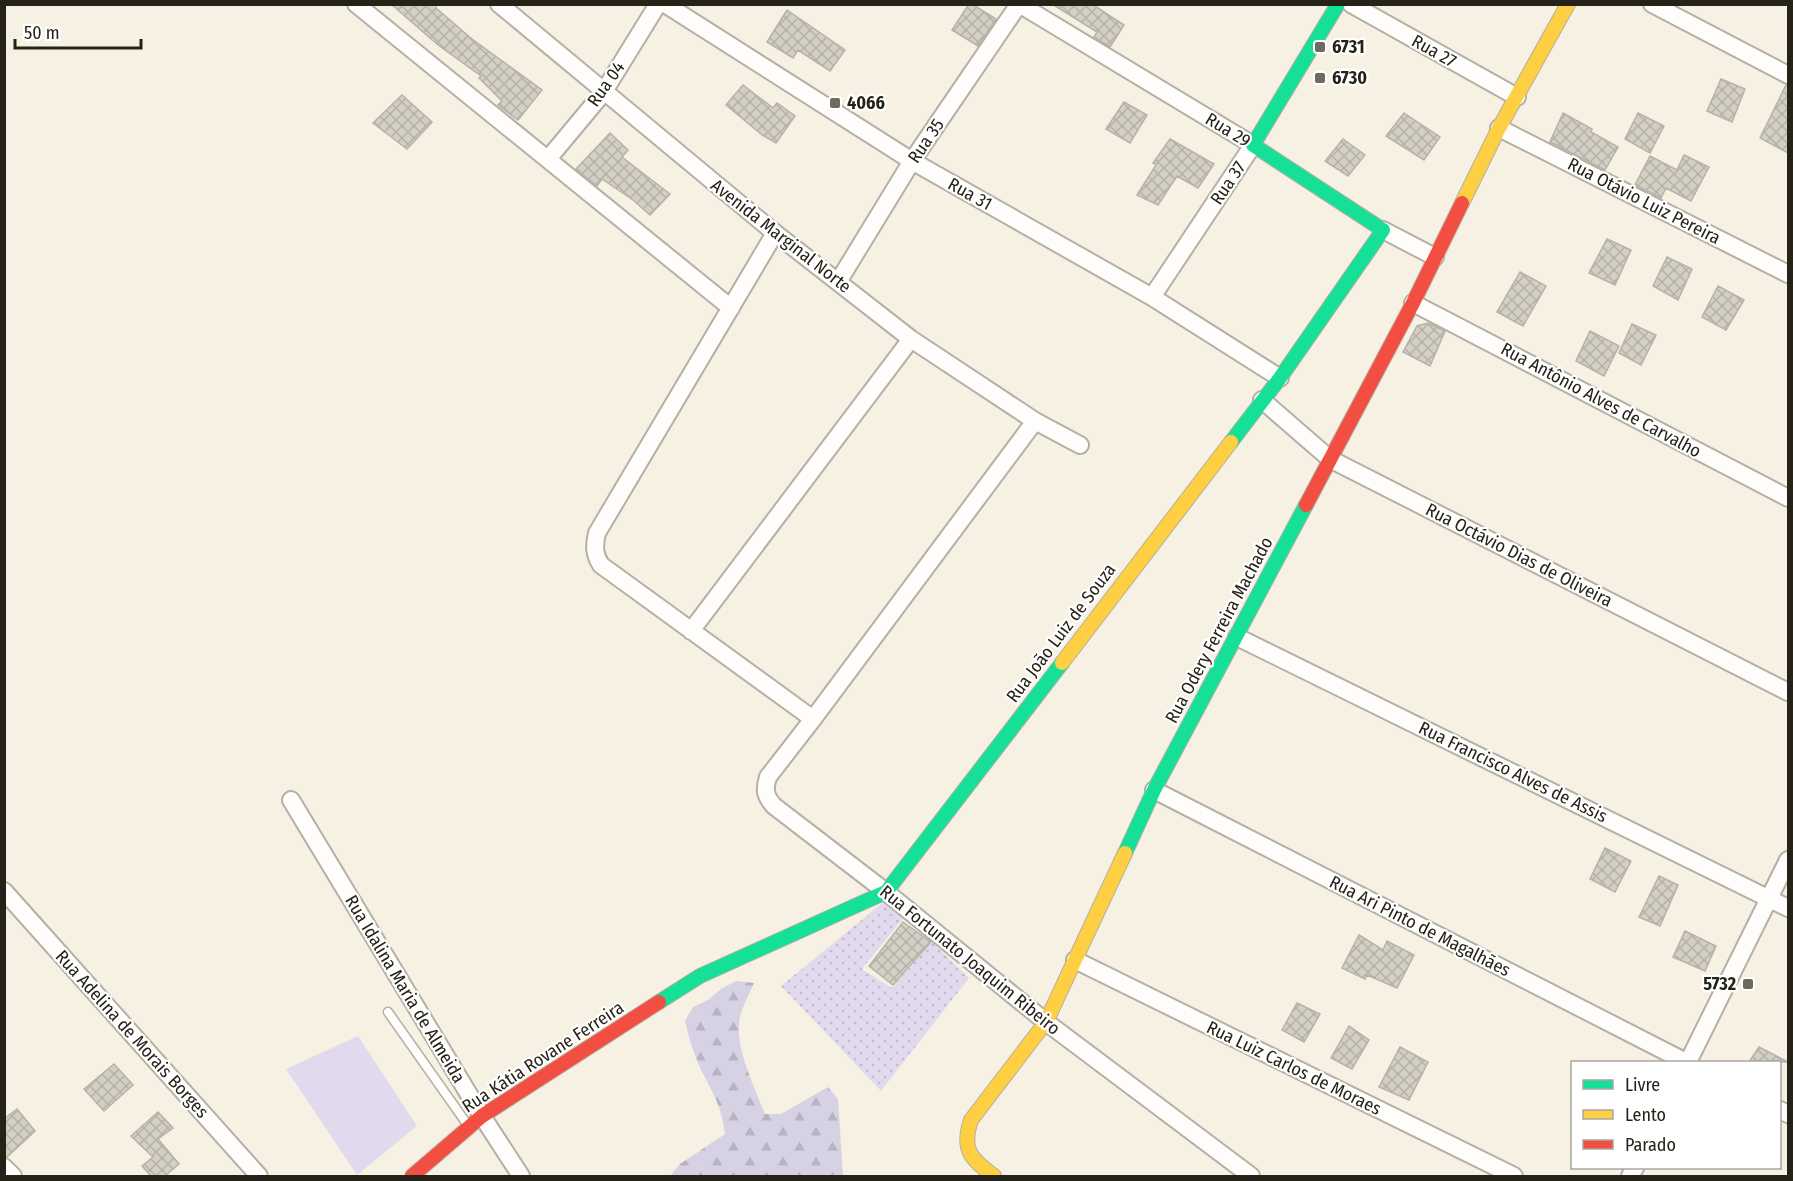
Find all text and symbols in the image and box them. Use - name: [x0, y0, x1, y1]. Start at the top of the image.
- scale bar: [15, 12, 141, 50]
- text: 50 m: [24, 22, 60, 44]
- street label: Rua 27: [1408, 30, 1460, 72]
- place label: 6731: [1332, 36, 1365, 58]
- marker: 6731: [1313, 40, 1327, 54]
- street label: Rua 04: [583, 57, 630, 111]
- place label: 6730: [1332, 67, 1367, 89]
- marker: 6730: [1313, 71, 1327, 85]
- place label: 4066: [847, 92, 885, 114]
- marker: 4066: [828, 96, 842, 110]
- street label: Rua 29: [1201, 108, 1255, 152]
- street label: Rua 35: [903, 115, 949, 167]
- street label: Rua Otávio Luiz Pereira: [1564, 153, 1724, 249]
- street label: Rua 37: [1206, 157, 1250, 209]
- street label: Rua 31: [944, 173, 996, 215]
- street label: Avenida Marginal Norte: [706, 174, 856, 298]
- street label: Rua Antônio Alves de Carvalho: [1497, 338, 1705, 462]
- street label: Rua Octávio Dias de Oliveira: [1422, 498, 1616, 612]
- street label: Rua Odery Ferreira Machado: [1161, 533, 1277, 727]
- street label: Rua João Luiz de Souza: [1002, 559, 1121, 707]
- street label: Rua Francisco Alves de Assis: [1415, 717, 1611, 827]
- street label: Rua Ari Pinto de Magalhães: [1326, 871, 1514, 981]
- street label: Rua Fortunato Joaquim Ribeiro: [875, 880, 1065, 1040]
- street label: Rua Idalina Maria de Almeida: [340, 891, 470, 1087]
- street label: Rua Adelina de Morais Borges: [51, 946, 213, 1123]
- place label: 5732: [1703, 973, 1736, 995]
- marker: 5732: [1741, 977, 1755, 991]
- street label: Rua Kátia Rovane Ferreira: [458, 996, 628, 1117]
- street label: Rua Luiz Carlos de Moraes: [1203, 1016, 1385, 1120]
- legend: [1571, 1061, 1781, 1169]
- text: Livre: [1625, 1074, 1660, 1096]
- text: Lento: [1625, 1104, 1666, 1126]
- text: Parado: [1625, 1134, 1676, 1156]

